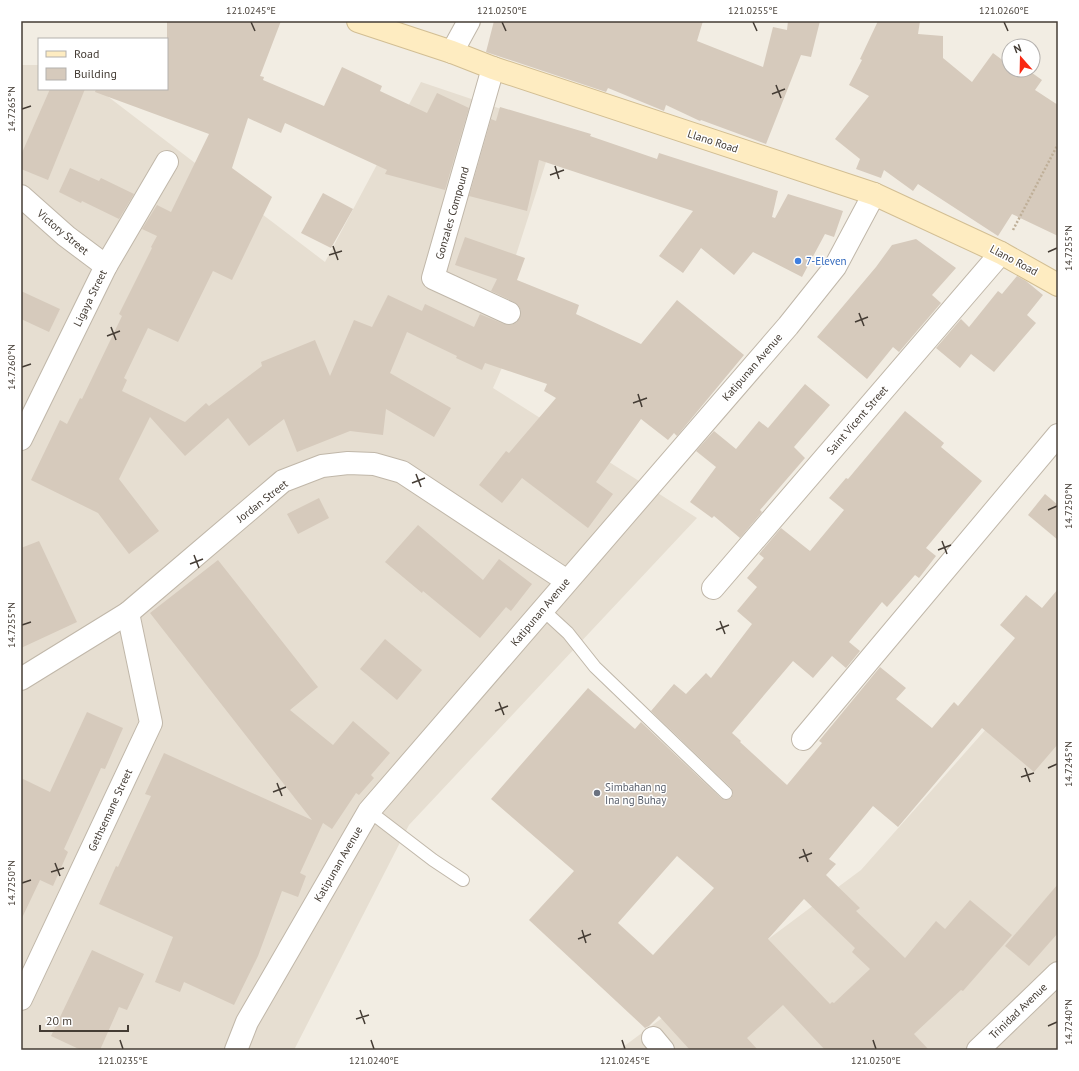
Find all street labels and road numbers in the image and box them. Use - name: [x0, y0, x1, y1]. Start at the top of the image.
- street label: Llano Road: [686, 126, 740, 156]
- street label: Gonzales Compound: [432, 165, 472, 261]
- street label: Victory Street: [34, 206, 92, 258]
- street label: Llano Road: [988, 241, 1041, 279]
- street label: Ligaya Street: [70, 267, 110, 329]
- street label: Katipunan Avenue: [719, 330, 785, 404]
- street label: Saint Vicent Street: [823, 382, 891, 457]
- street label: Jordan Street: [233, 476, 291, 526]
- street label: Katipunan Avenue: [507, 575, 573, 649]
- street label: Gethsemane Street: [85, 766, 135, 853]
- street label: Katipunan Avenue: [311, 823, 365, 904]
- street label: Trinidad Avenue: [986, 980, 1050, 1042]

